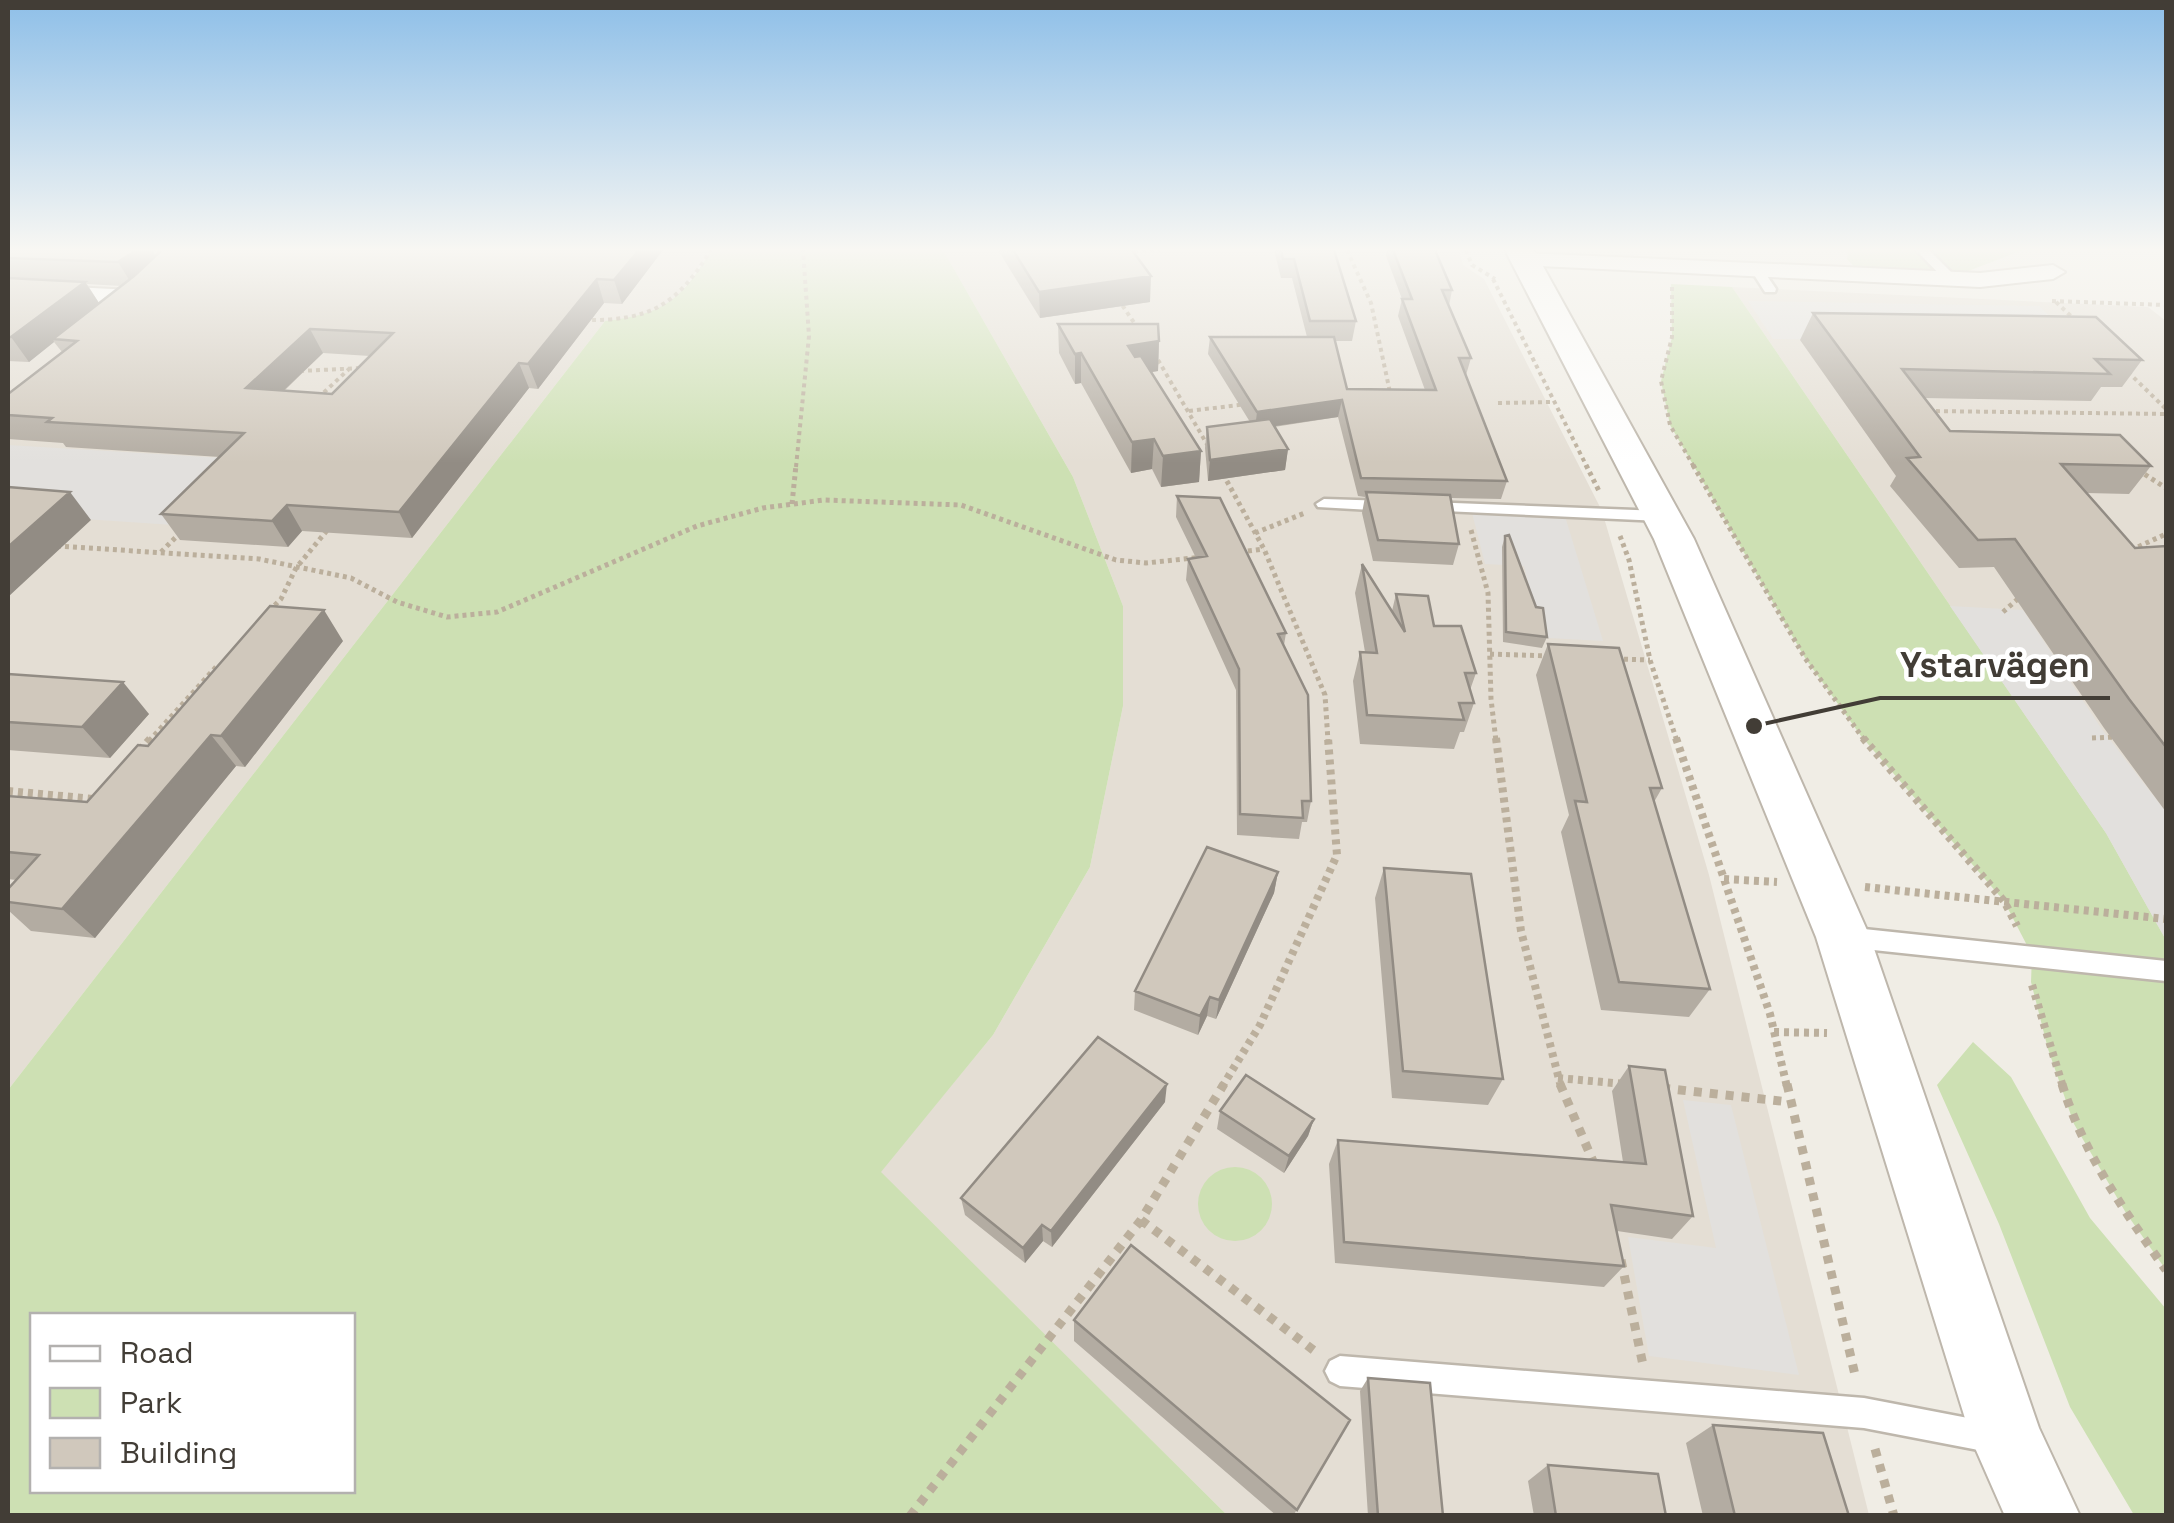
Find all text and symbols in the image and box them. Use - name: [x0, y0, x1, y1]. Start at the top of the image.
- callout: Ystarvägen: [1880, 633, 2110, 698]
- text: Ystarvägen: [1900, 643, 2090, 687]
- legend: [30, 1313, 355, 1493]
- text: Road: [120, 1333, 194, 1372]
- text: Park: [120, 1383, 182, 1422]
- text: Building: [120, 1433, 237, 1472]

